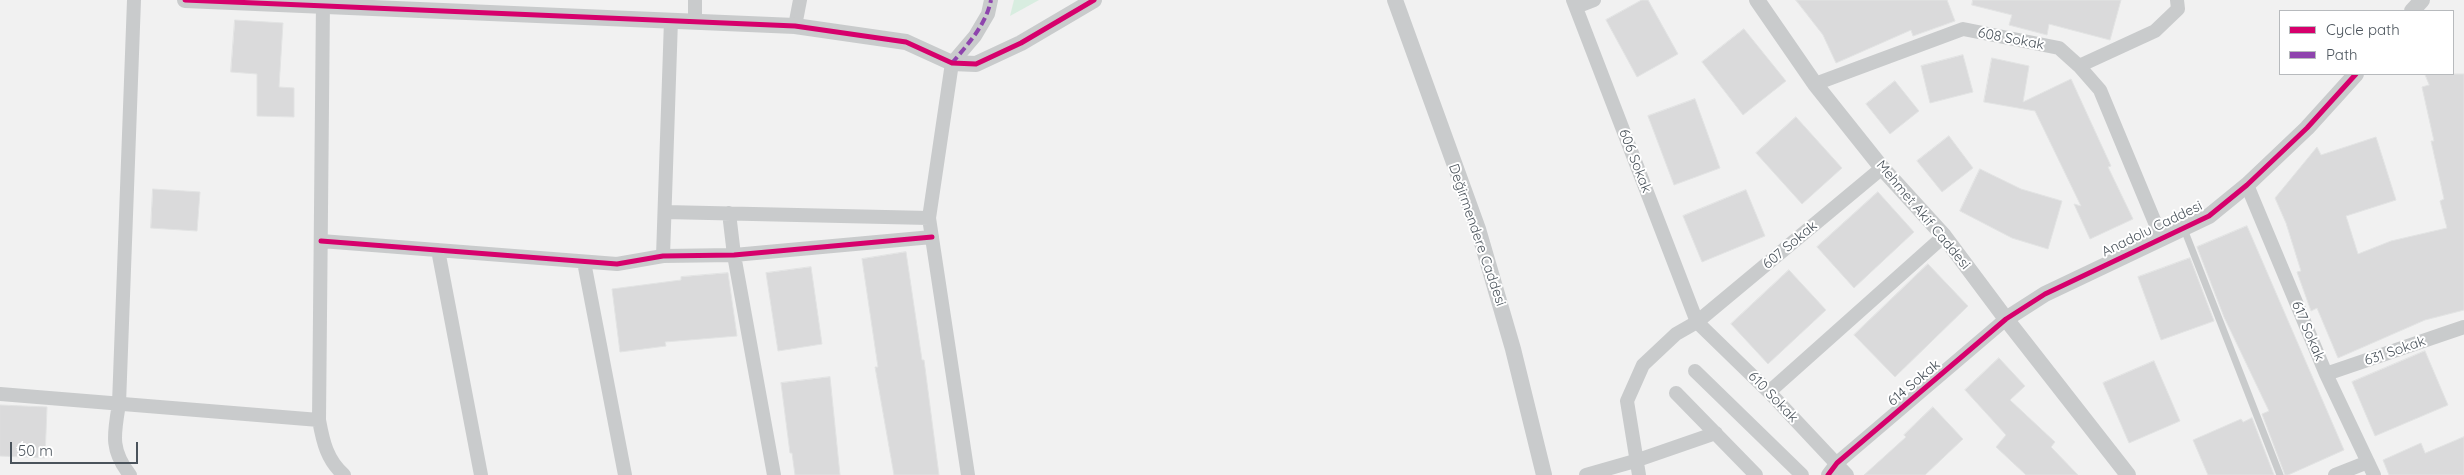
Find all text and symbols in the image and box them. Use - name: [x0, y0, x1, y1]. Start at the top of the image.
- legend: [2279, 10, 2454, 75]
- text: Cycle path: [2326, 20, 2400, 39]
- street label: 608 Sokak: [1977, 24, 2045, 54]
- text: Path: [2326, 45, 2358, 64]
- street label: 606 Sokak: [1615, 127, 1655, 195]
- street label: Mehmet Akif Caddesi: [1872, 157, 1974, 273]
- street label: Değirmendere Caddesi: [1445, 162, 1509, 308]
- street label: Anadolu Caddesi: [2099, 197, 2205, 261]
- street label: 607 Sokak: [1759, 217, 1821, 273]
- street label: 617 Sokak: [2288, 299, 2328, 363]
- street label: 631 Sokak: [2362, 333, 2428, 369]
- street label: 614 Sokak: [1884, 356, 1944, 410]
- street label: 610 Sokak: [1745, 368, 1801, 426]
- scale bar: [12, 432, 140, 464]
- text: 50 m: [18, 441, 53, 460]

